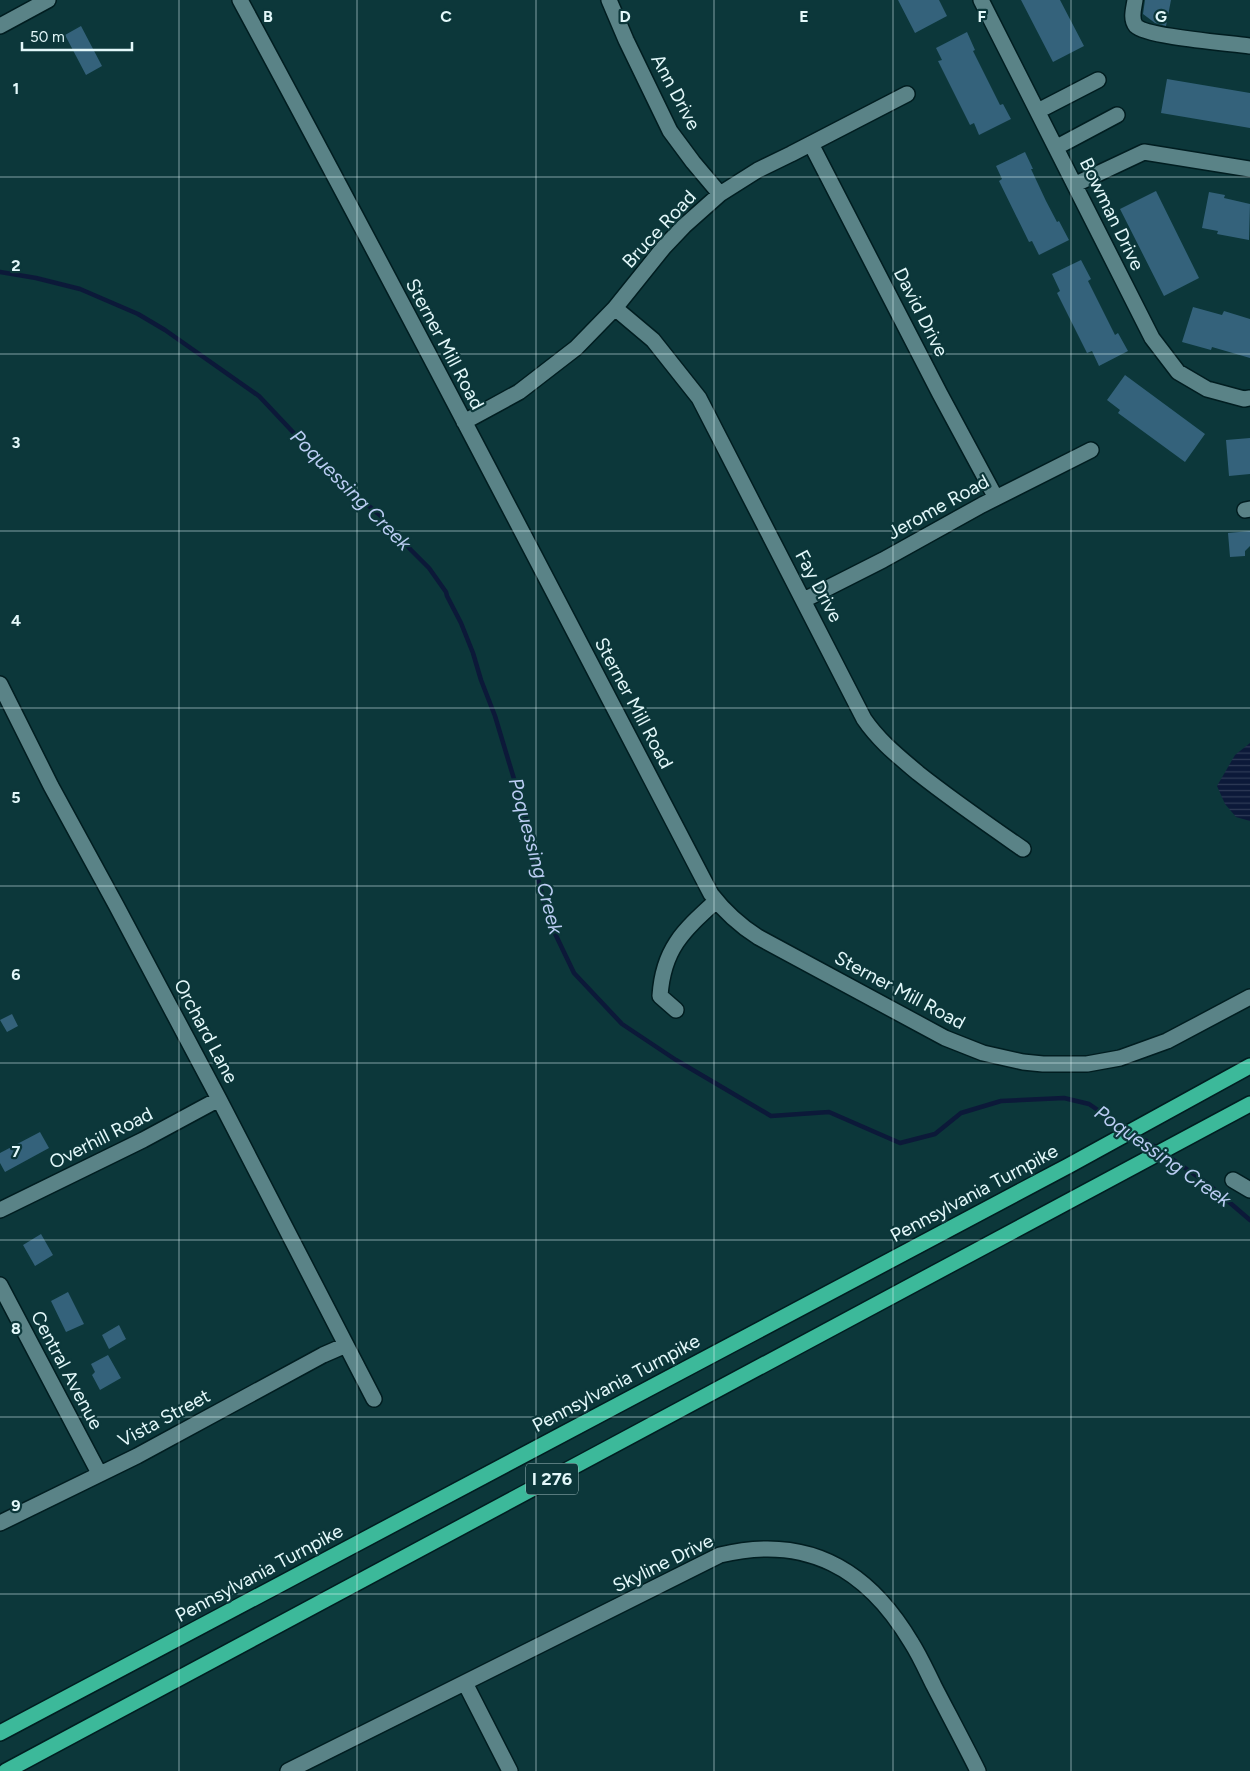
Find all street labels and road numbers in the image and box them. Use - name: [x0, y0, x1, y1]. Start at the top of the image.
- street label: Ann Drive: [646, 50, 706, 134]
- street label: Bowman Drive: [1075, 154, 1149, 274]
- street label: Bruce Road: [617, 185, 701, 273]
- street label: David Drive: [889, 264, 953, 360]
- street label: Sterner Mill Road: [401, 275, 489, 413]
- street label: Jerome Road: [883, 470, 993, 544]
- street label: Fay Drive: [790, 546, 848, 626]
- street label: Sterner Mill Road: [590, 634, 678, 772]
- street label: Sterner Mill Road: [831, 946, 969, 1034]
- street label: Orchard Lane: [169, 975, 243, 1087]
- street label: Overhill Road: [45, 1102, 157, 1174]
- street label: Pennsylvania Turnpike: [886, 1139, 1062, 1247]
- street label: Central Avenue: [26, 1307, 108, 1433]
- street label: Pennsylvania Turnpike: [528, 1329, 704, 1437]
- street label: Vista Street: [114, 1384, 214, 1452]
- road number: I 276: [526, 1464, 578, 1495]
- street label: Pennsylvania Turnpike: [171, 1519, 347, 1627]
- street label: Skyline Drive: [609, 1529, 717, 1597]

